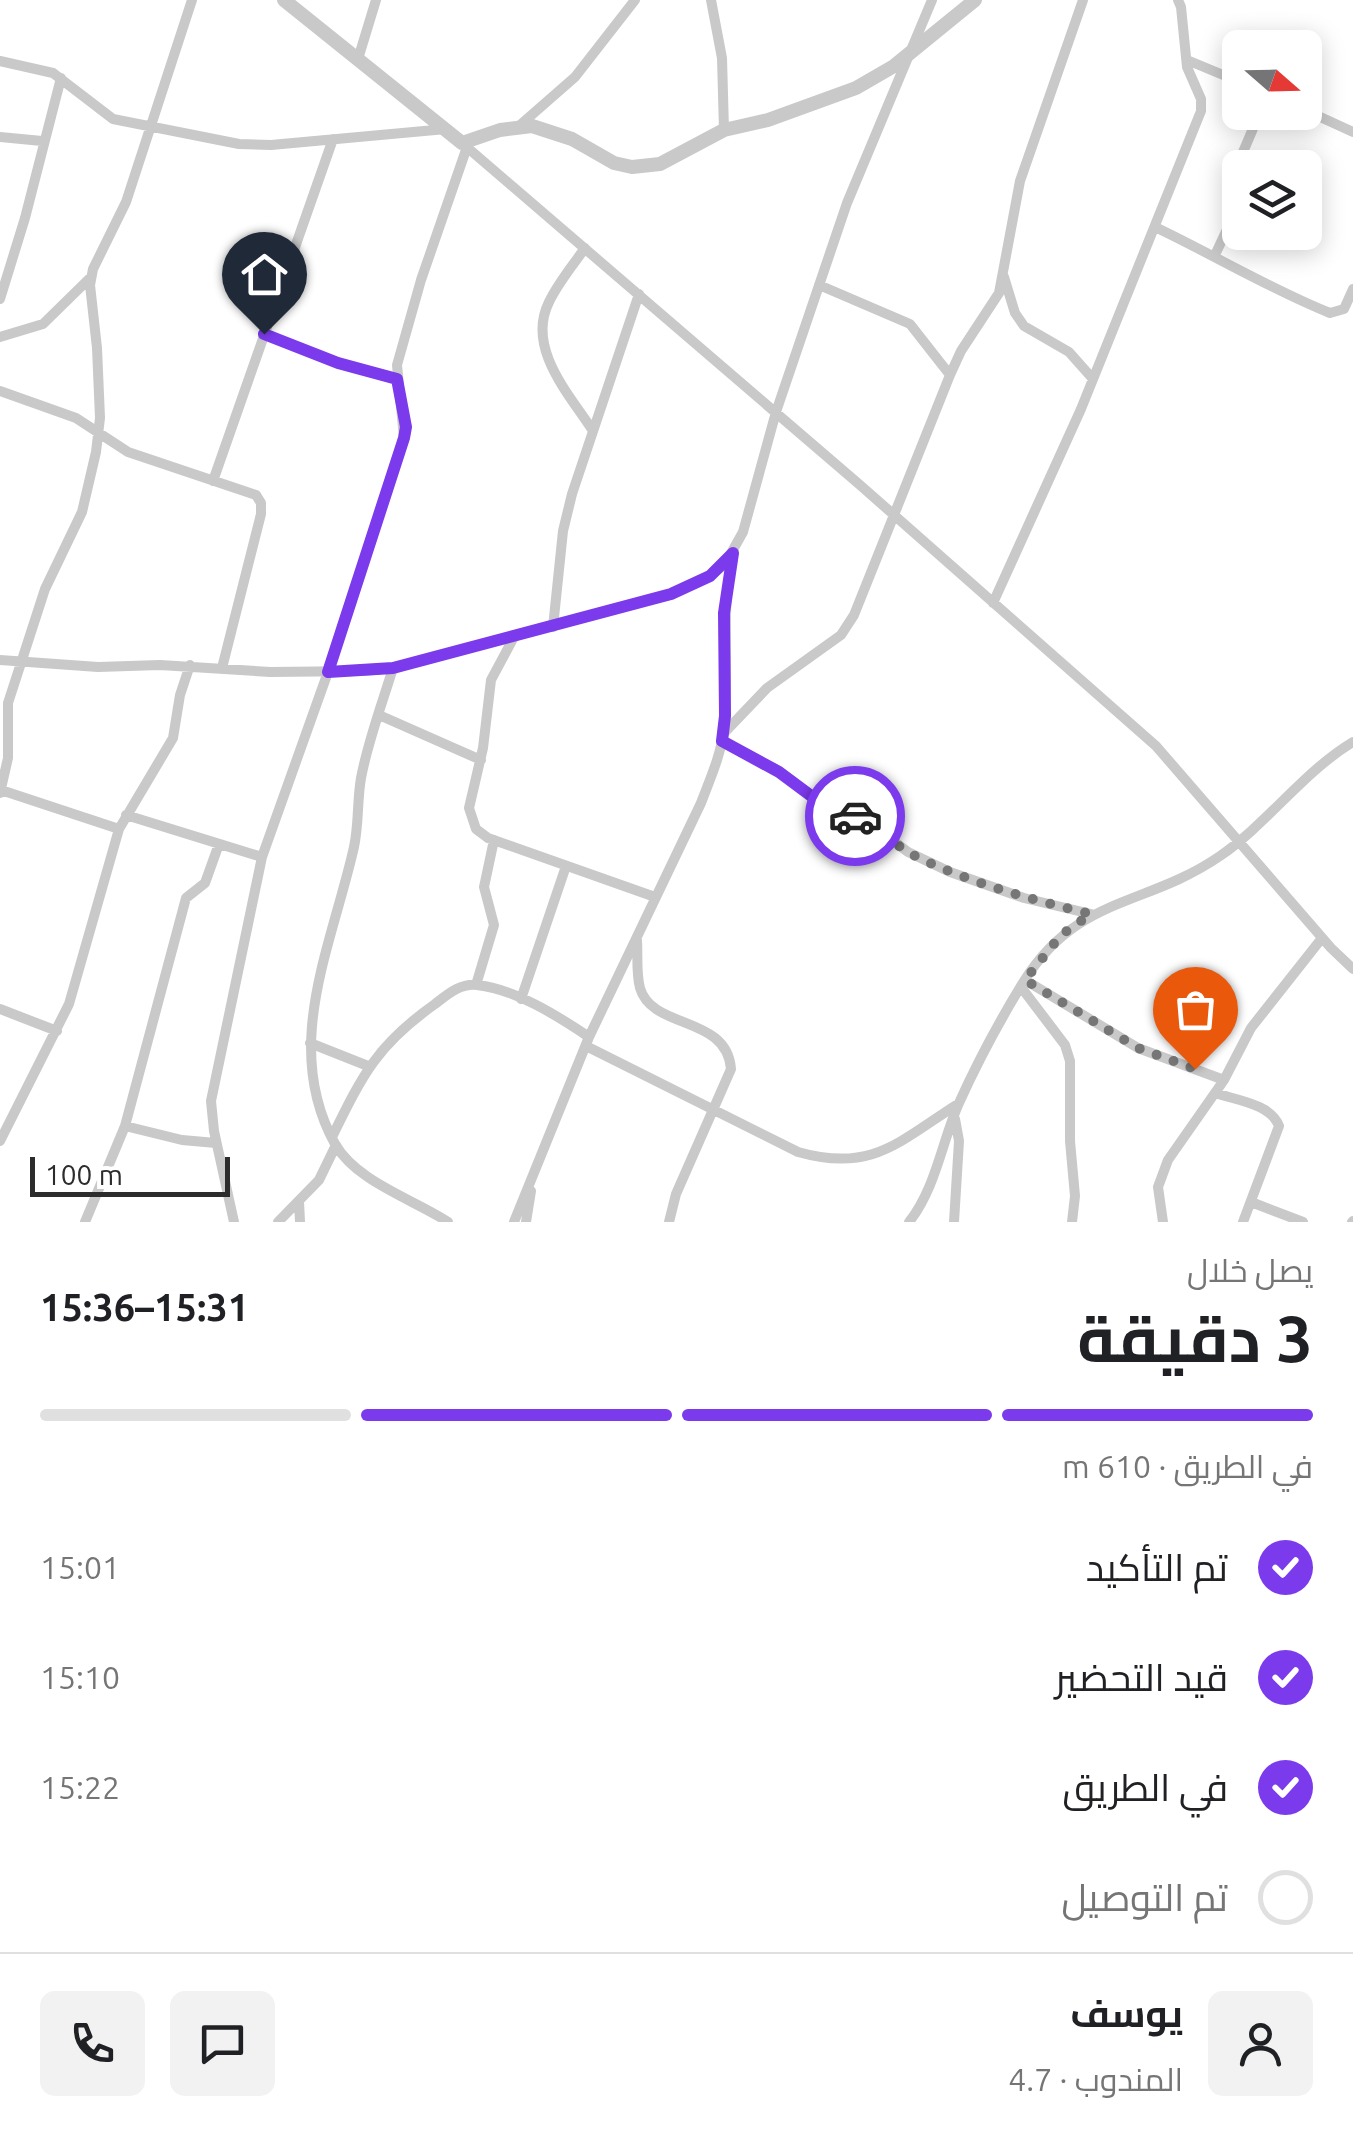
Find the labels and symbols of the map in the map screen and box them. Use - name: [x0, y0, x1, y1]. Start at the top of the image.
- north arrow: [1222, 30, 1322, 130]
- pin: [222, 232, 307, 335]
- courier: [805, 766, 905, 866]
- pin: [1153, 967, 1238, 1070]
- scale bar: [30, 1152, 230, 1196]

